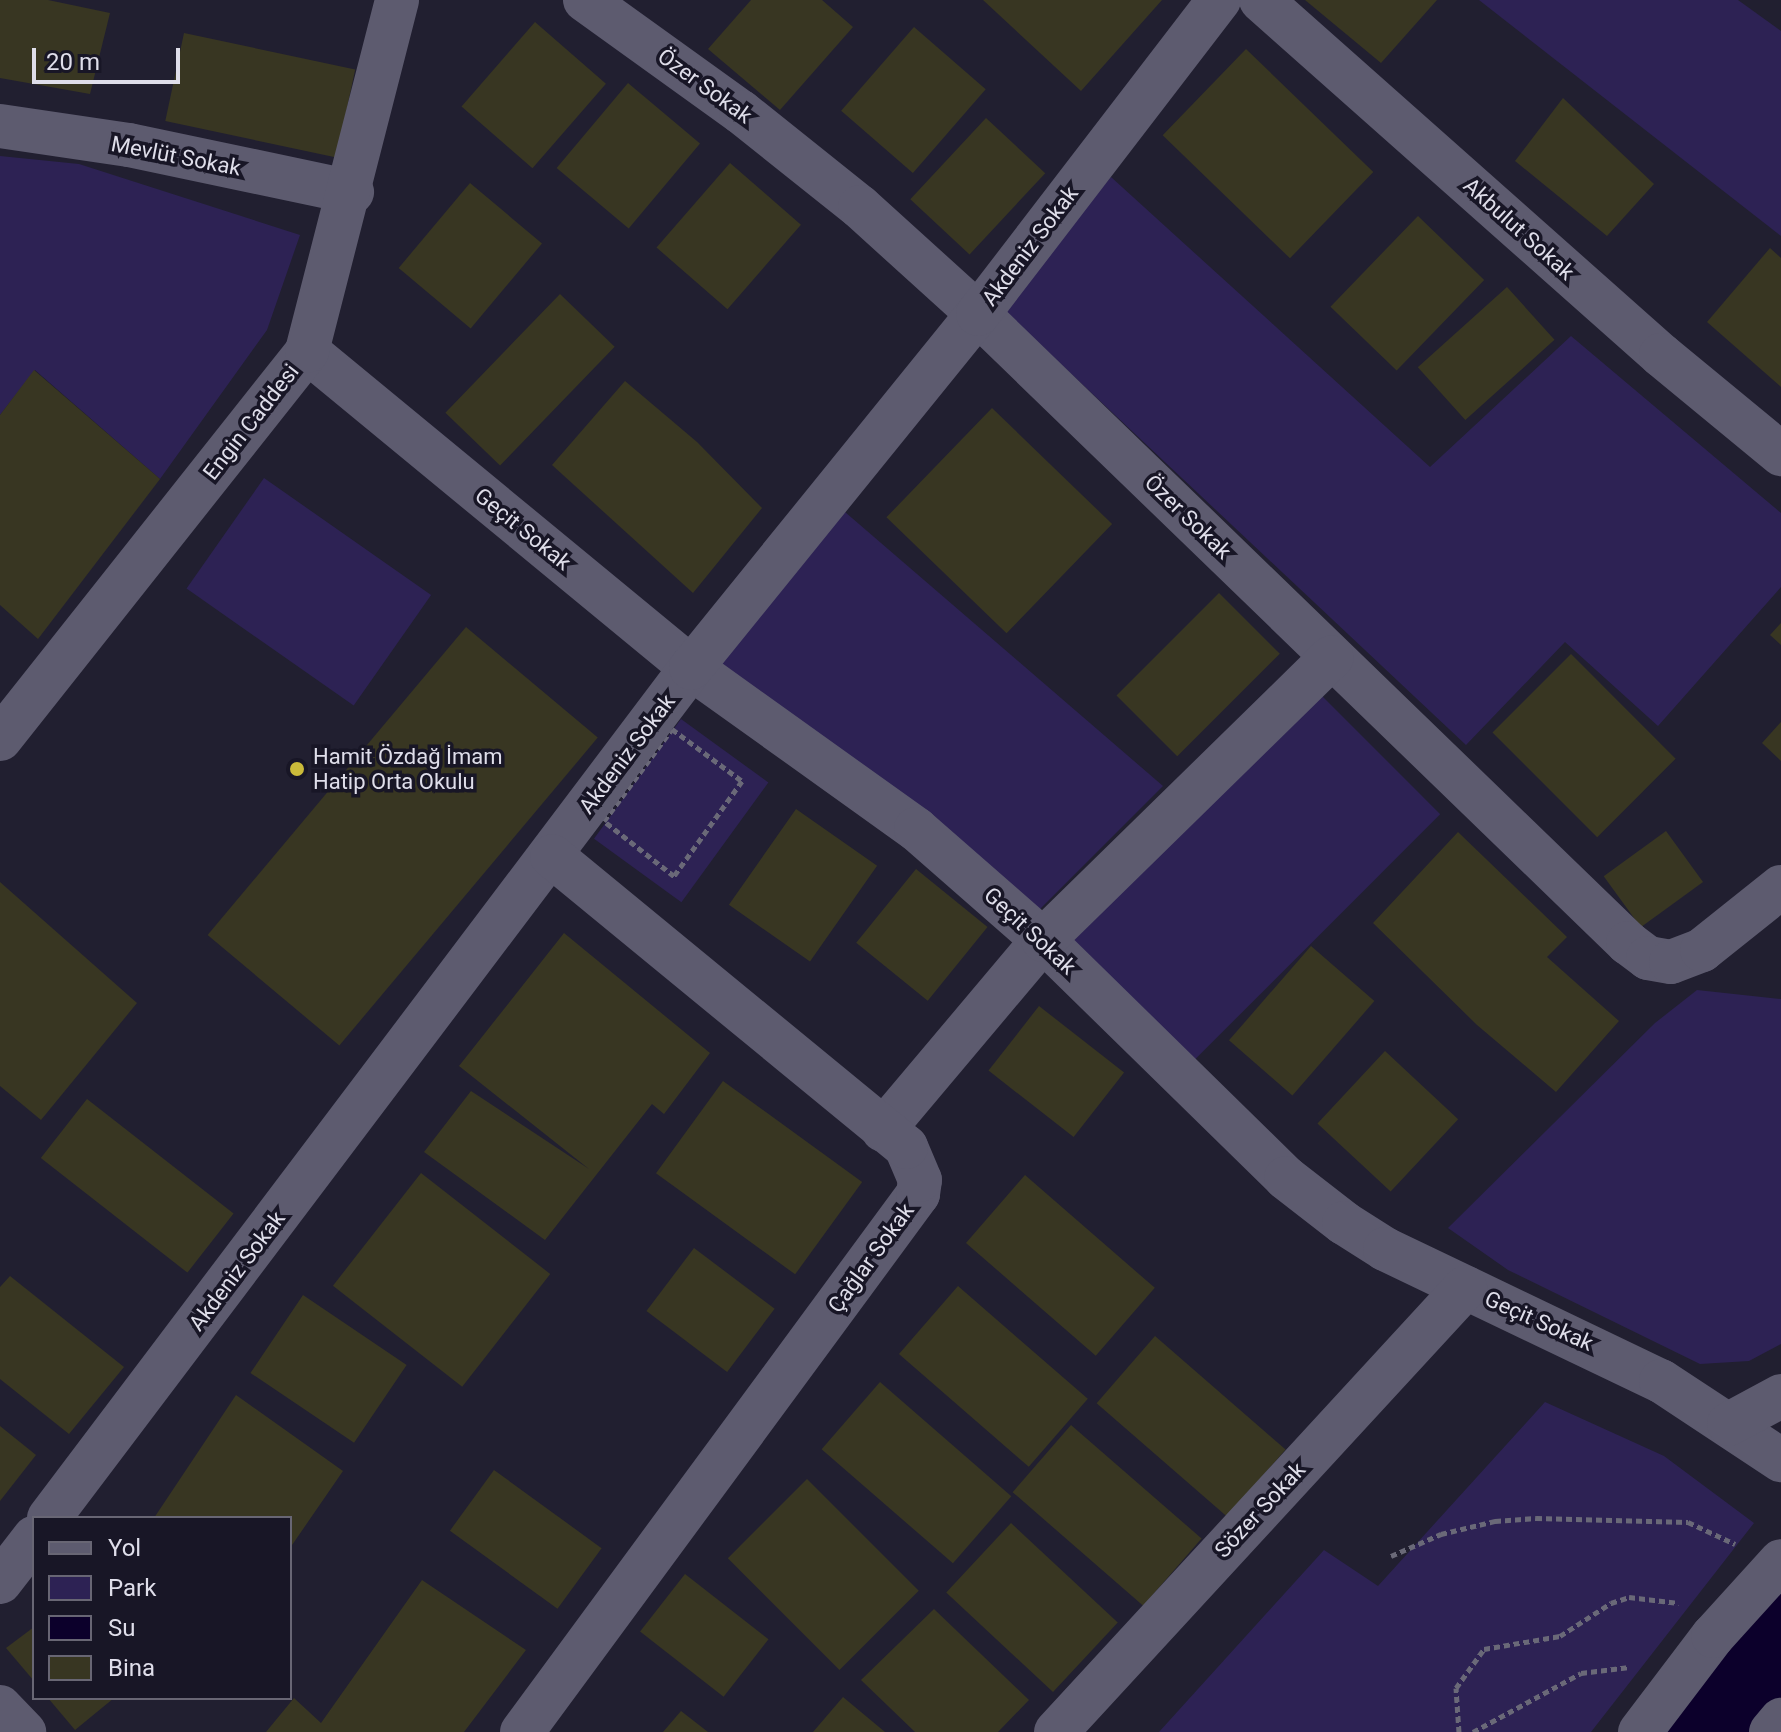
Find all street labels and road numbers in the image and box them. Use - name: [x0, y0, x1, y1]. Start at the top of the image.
- street label: Özer Sokak: [653, 43, 757, 129]
- street label: Mevlüt Sokak: [109, 131, 243, 181]
- street label: Akbulut Sokak: [1458, 172, 1580, 286]
- street label: Akdeniz Sokak: [976, 181, 1084, 311]
- street label: Engin Caddesi: [198, 359, 304, 485]
- street label: Özer Sokak: [1139, 469, 1237, 565]
- street label: Geçit Sokak: [470, 482, 576, 576]
- street label: Akdeniz Sokak: [573, 689, 681, 819]
- street label: Geçit Sokak: [979, 882, 1081, 980]
- street label: Çağlar Sokak: [822, 1198, 920, 1318]
- street label: Akdeniz Sokak: [183, 1206, 291, 1336]
- street label: Geçit Sokak: [1481, 1285, 1597, 1357]
- street label: Sözer Sokak: [1209, 1457, 1311, 1563]

